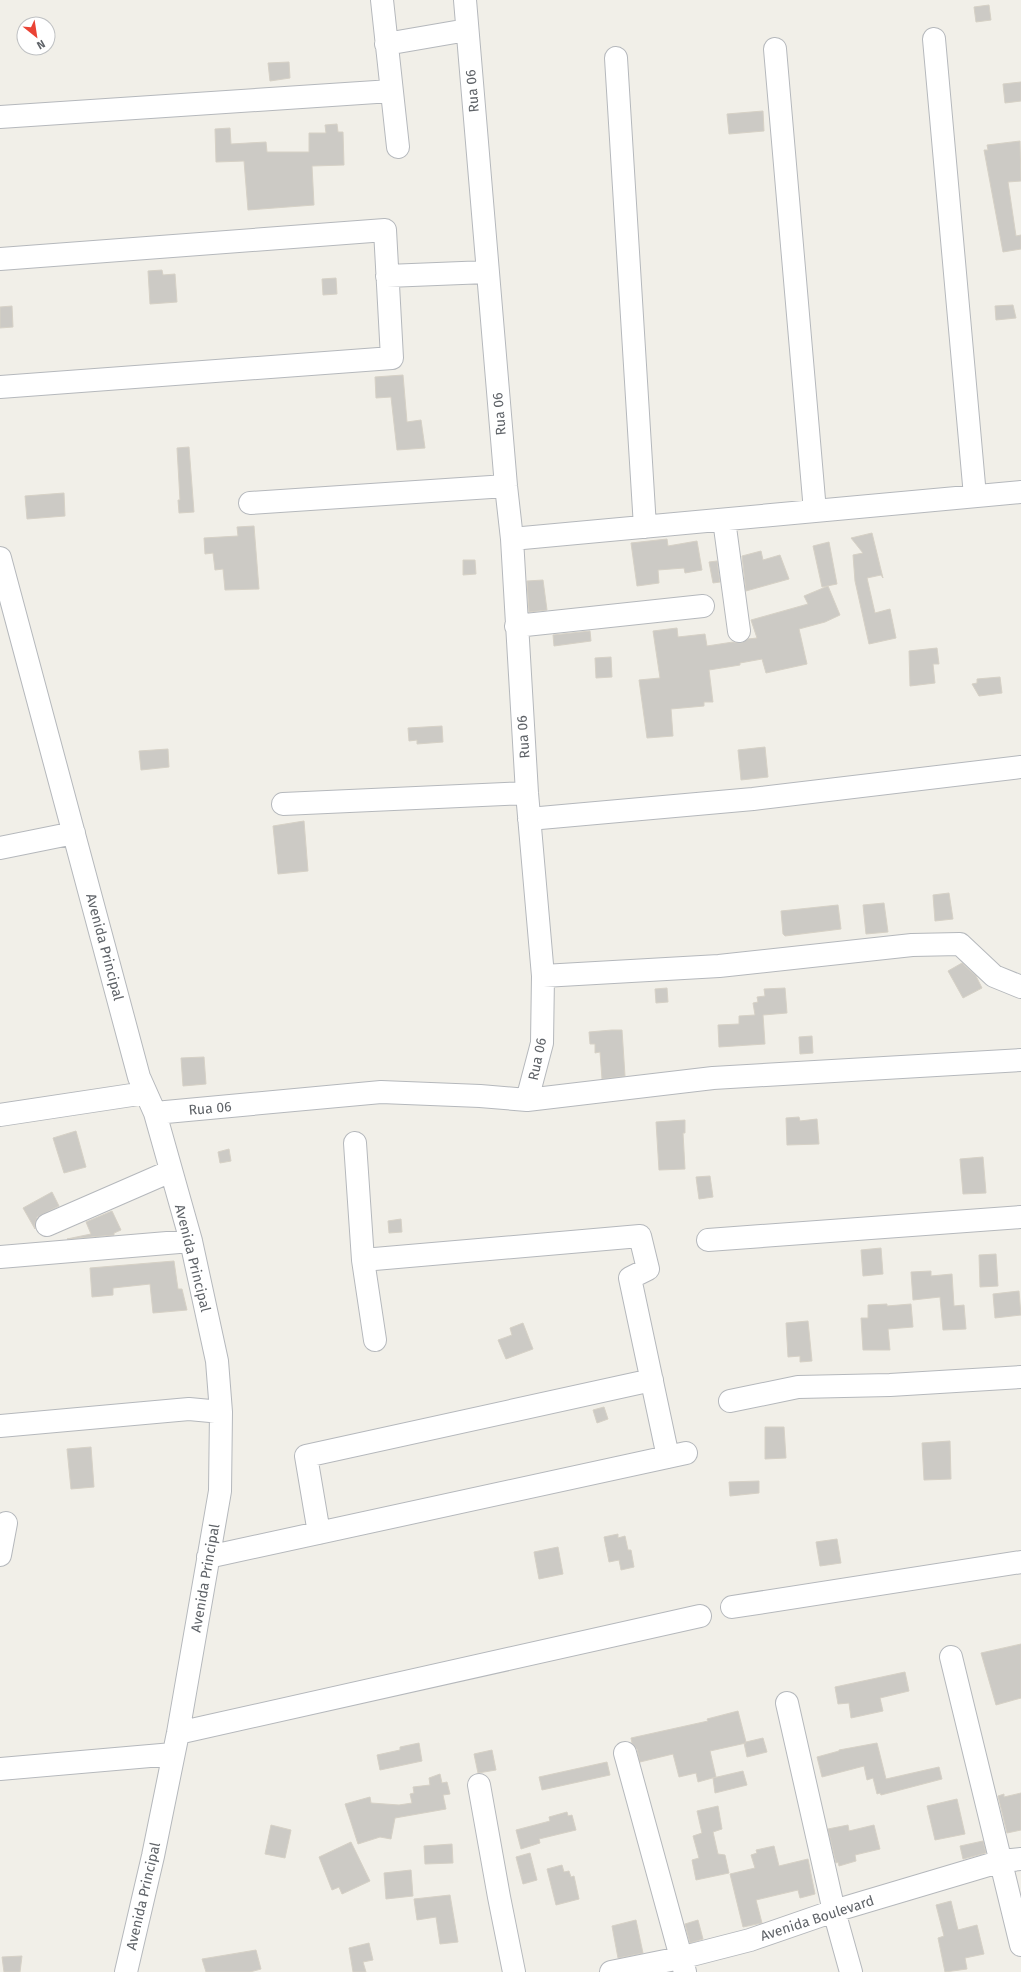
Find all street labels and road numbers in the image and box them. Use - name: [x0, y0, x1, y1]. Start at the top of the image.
- street label: Rua 06: [462, 69, 483, 113]
- street label: Rua 06: [489, 392, 510, 436]
- street label: Rua 06: [514, 715, 533, 759]
- street label: Avenida Principal: [82, 892, 127, 1003]
- street label: Rua 06: [525, 1036, 550, 1082]
- street label: Rua 06: [188, 1098, 232, 1119]
- street label: Avenida Principal: [171, 1203, 214, 1314]
- street label: Avenida Principal: [188, 1522, 223, 1634]
- street label: Avenida Principal: [123, 1841, 164, 1952]
- street label: Avenida Boulevard: [758, 1892, 876, 1945]

